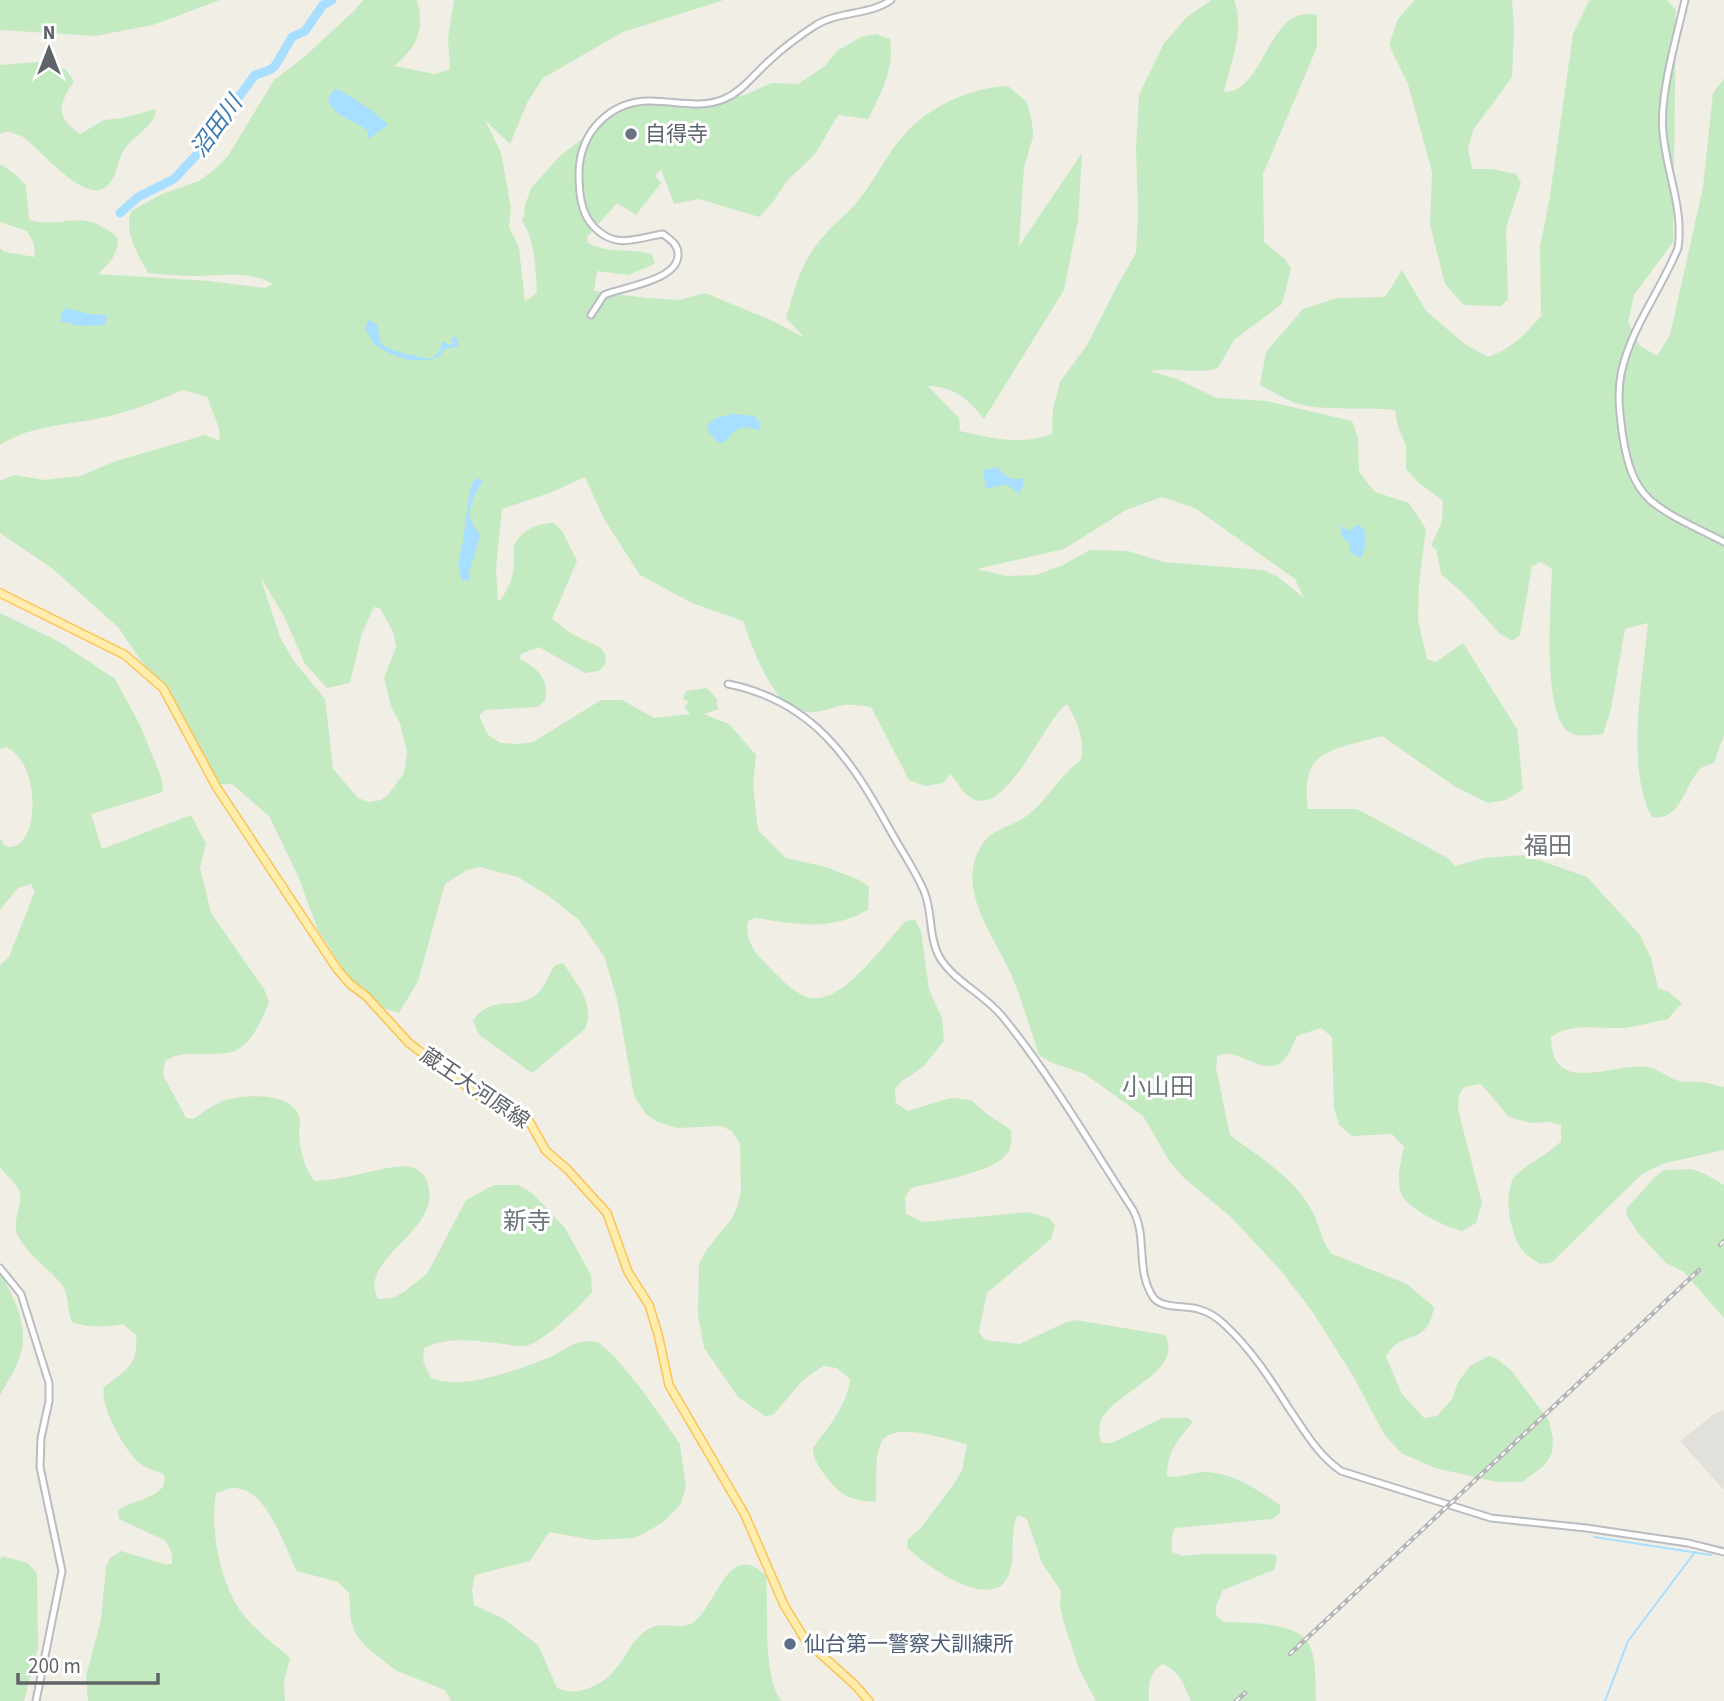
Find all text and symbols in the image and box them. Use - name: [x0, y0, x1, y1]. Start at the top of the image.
- north arrow: [14, 14, 84, 84]
- text: N: [43, 20, 55, 47]
- water label: 沼田川: [183, 86, 252, 164]
- place label: 自得寺: [645, 119, 708, 149]
- marker: 自得寺: [623, 126, 639, 142]
- district label: 福田: [1524, 829, 1572, 864]
- street label: 蔵王大河原線: [414, 1040, 536, 1136]
- district label: 小山田: [1122, 1070, 1194, 1105]
- district label: 新寺: [503, 1204, 551, 1239]
- place label: 仙台第一警察犬訓練所: [804, 1629, 1014, 1659]
- marker: 仙台第一警察犬訓練所: [782, 1636, 798, 1652]
- scale bar: [18, 1642, 158, 1686]
- text: 200 m: [28, 1651, 81, 1681]

